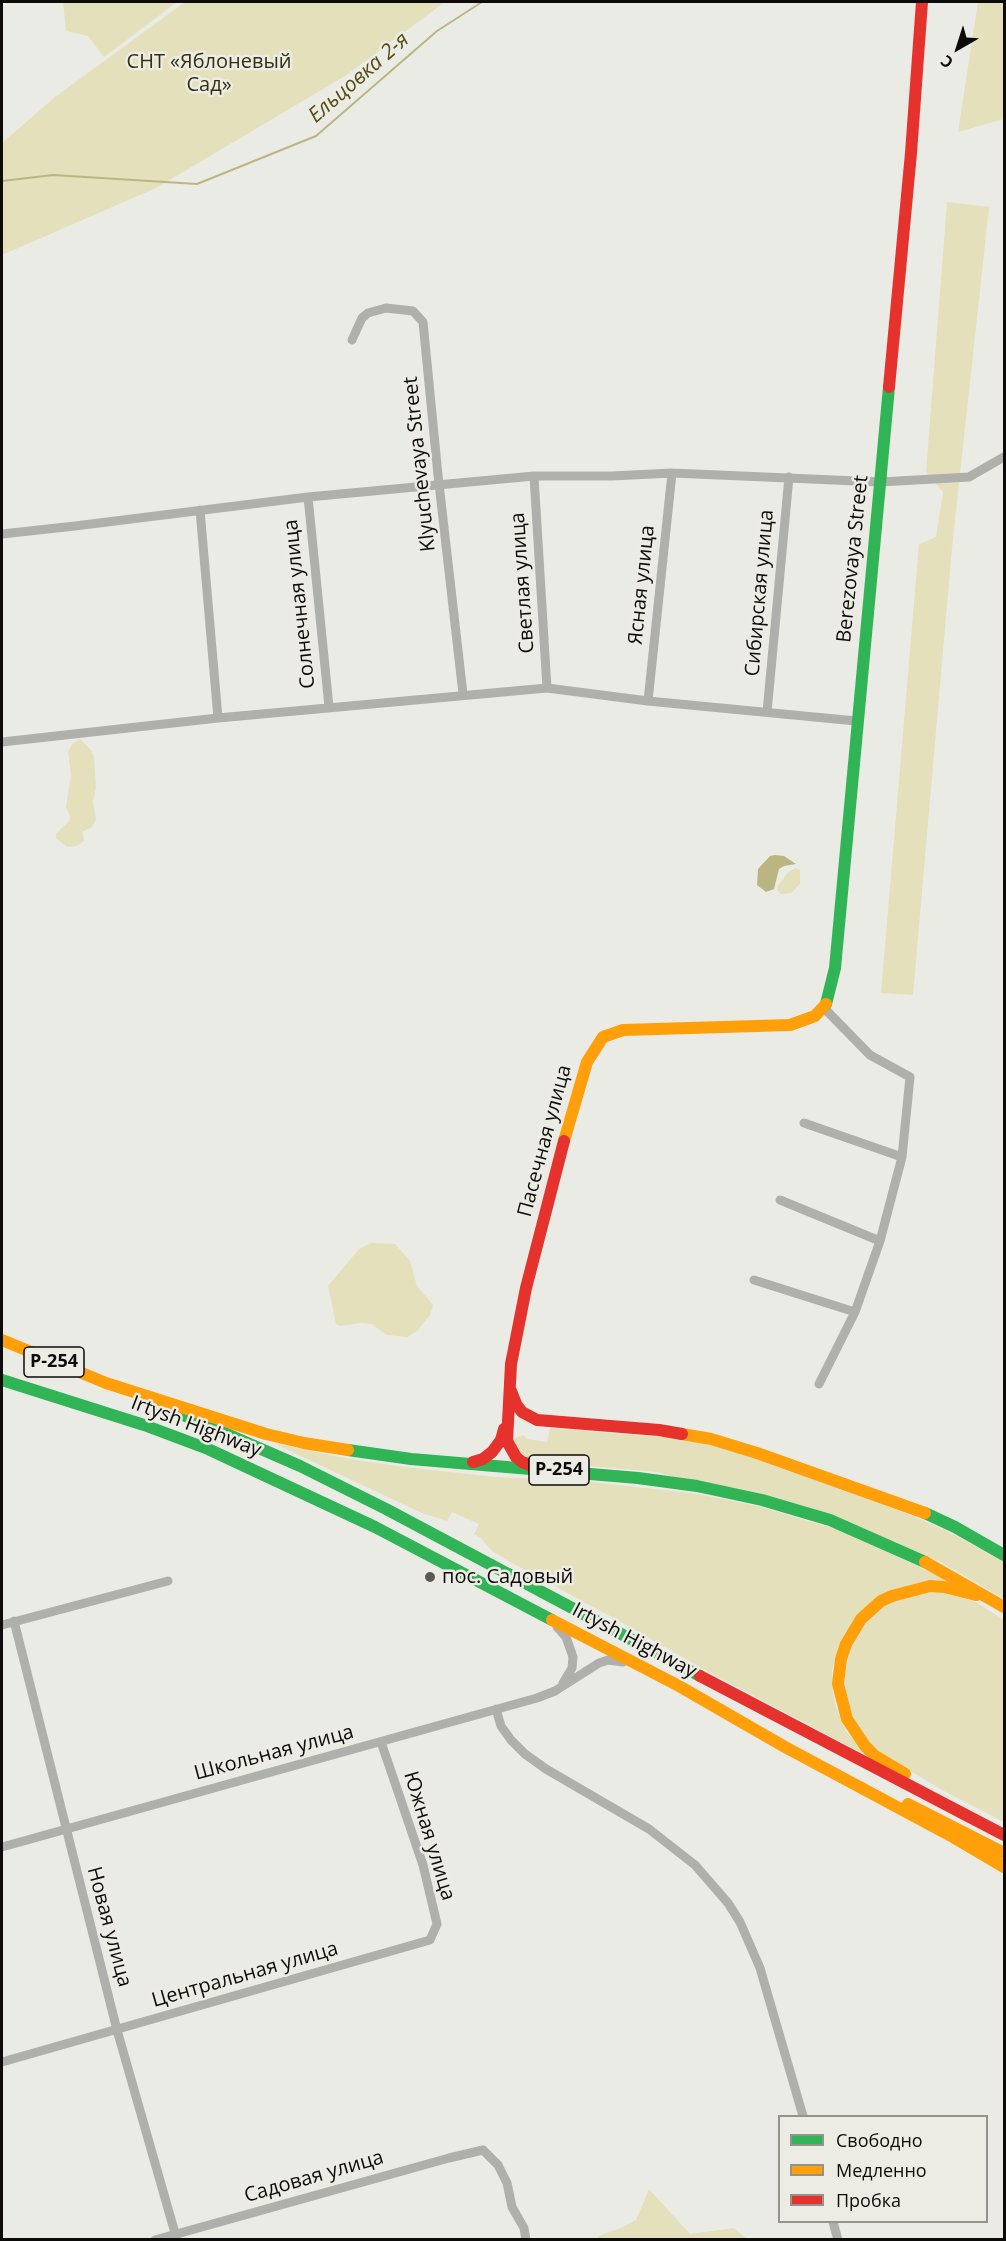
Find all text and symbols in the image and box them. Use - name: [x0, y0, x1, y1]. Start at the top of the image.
- north arrow: [928, 18, 988, 78]
- water label: Ельцовка 2-я: [303, 27, 415, 129]
- park label: СНТ «Яблоневый Сад»: [127, 50, 291, 97]
- text: С: [936, 50, 958, 74]
- street label: Klyuchevaya Street: [399, 375, 441, 553]
- street label: Berezovaya Street: [832, 474, 874, 644]
- street label: Сибирская улица: [741, 509, 779, 677]
- street label: Светлая улица: [506, 512, 540, 654]
- street label: Солнечная улица: [279, 518, 321, 690]
- street label: Ясная улица: [624, 524, 660, 646]
- street label: Пасечная улица: [513, 1062, 577, 1220]
- road number: Р-254: [24, 1347, 84, 1377]
- street label: Irtysh Highway: [128, 1391, 264, 1463]
- road number: Р-254: [529, 1455, 589, 1485]
- place label: пос. Садовый: [442, 1565, 573, 1589]
- marker: пос. Садовый: [423, 1570, 437, 1584]
- street label: Irtysh Highway: [568, 1598, 700, 1684]
- street label: Школьная улица: [192, 1720, 356, 1786]
- street label: Южная улица: [398, 1769, 460, 1903]
- street label: Новая улица: [81, 1864, 137, 1990]
- street label: Центральная улица: [149, 1937, 341, 2013]
- legend: [778, 2115, 988, 2223]
- text: Свободно: [836, 2128, 923, 2152]
- street label: Садовая улица: [242, 2146, 386, 2208]
- text: Медленно: [836, 2158, 927, 2182]
- text: Пробка: [836, 2188, 901, 2212]

